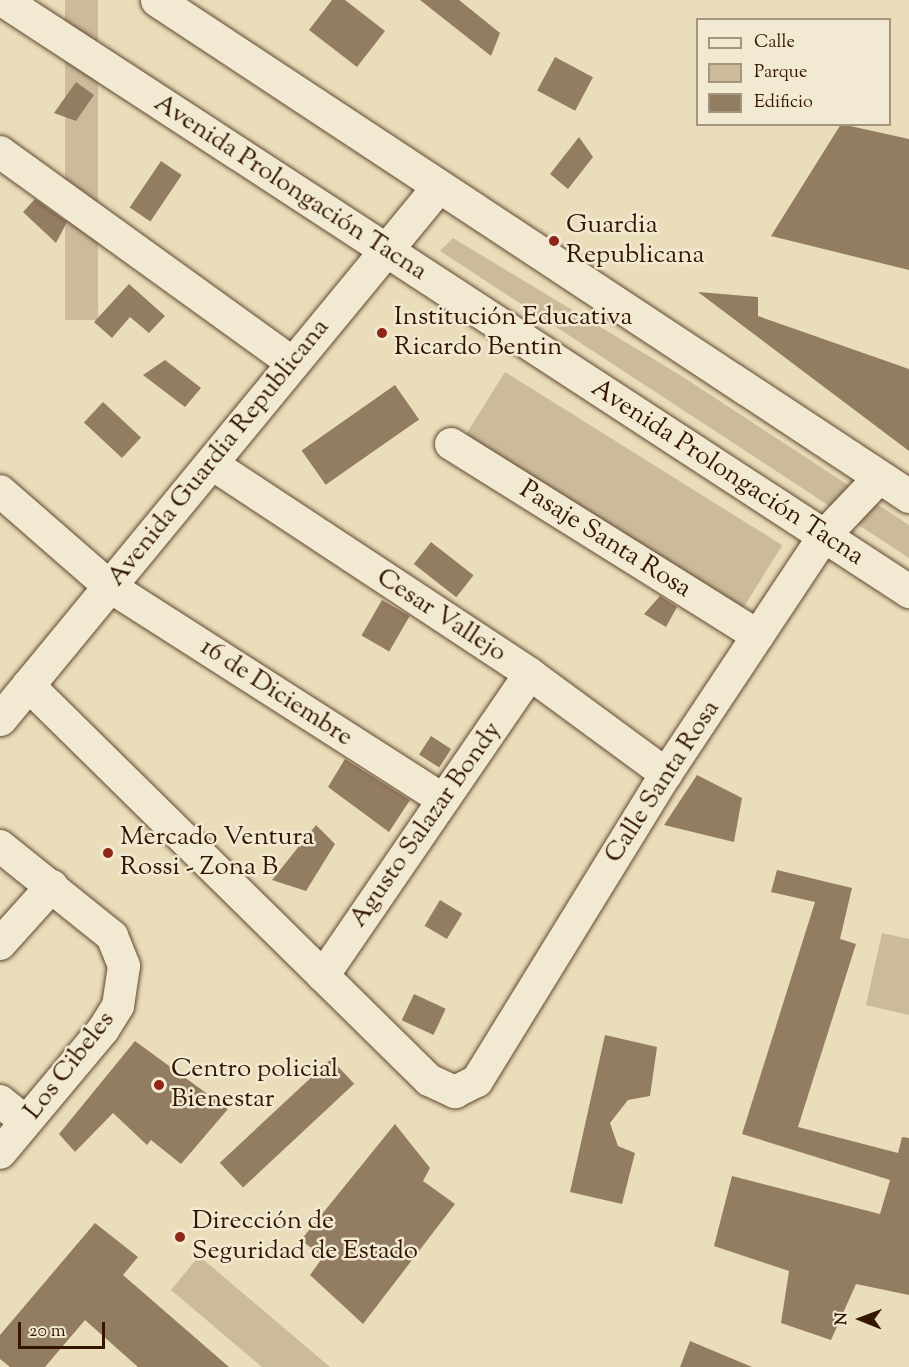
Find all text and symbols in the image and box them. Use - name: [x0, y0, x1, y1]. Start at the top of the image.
- legend: [696, 18, 891, 126]
- text: Calle: [754, 30, 795, 56]
- text: Parque: [754, 60, 807, 86]
- street label: Avenida Prolongación Tacna: [148, 88, 432, 288]
- text: Edificio: [754, 90, 813, 116]
- place label: Guardia Republicana: [566, 210, 705, 272]
- marker: Guardia Republicana: [547, 234, 561, 248]
- place label: Institución Educativa Ricardo Bentin: [394, 302, 633, 364]
- street label: Avenida Guardia Republicana: [101, 313, 337, 593]
- marker: Institución Educativa Ricardo Bentin: [375, 326, 389, 340]
- street label: Avenida Prolongación Tacna: [585, 373, 869, 573]
- street label: Pasaje Santa Rosa: [513, 475, 697, 605]
- street label: Cesar Vallejo: [370, 562, 512, 670]
- street label: 16 de Diciembre: [194, 632, 358, 754]
- street label: Calle Santa Rosa: [599, 695, 727, 869]
- street label: Agusto Salazar Bondy: [343, 716, 509, 934]
- place label: Mercado Ventura Rossi - Zona B: [120, 822, 314, 884]
- marker: Mercado Ventura Rossi - Zona B: [101, 846, 115, 860]
- street label: Los Cibeles: [18, 1006, 122, 1126]
- place label: Centro policial Bienestar: [171, 1054, 338, 1116]
- marker: Centro policial Bienestar: [152, 1078, 166, 1092]
- place label: Dirección de Seguridad de Estado: [192, 1206, 418, 1268]
- marker: Dirección de Seguridad de Estado: [173, 1230, 187, 1244]
- north arrow: [831, 1289, 891, 1349]
- scale bar: [21, 1310, 108, 1348]
- text: N: [831, 1312, 854, 1325]
- text: 20 m: [29, 1319, 66, 1345]

